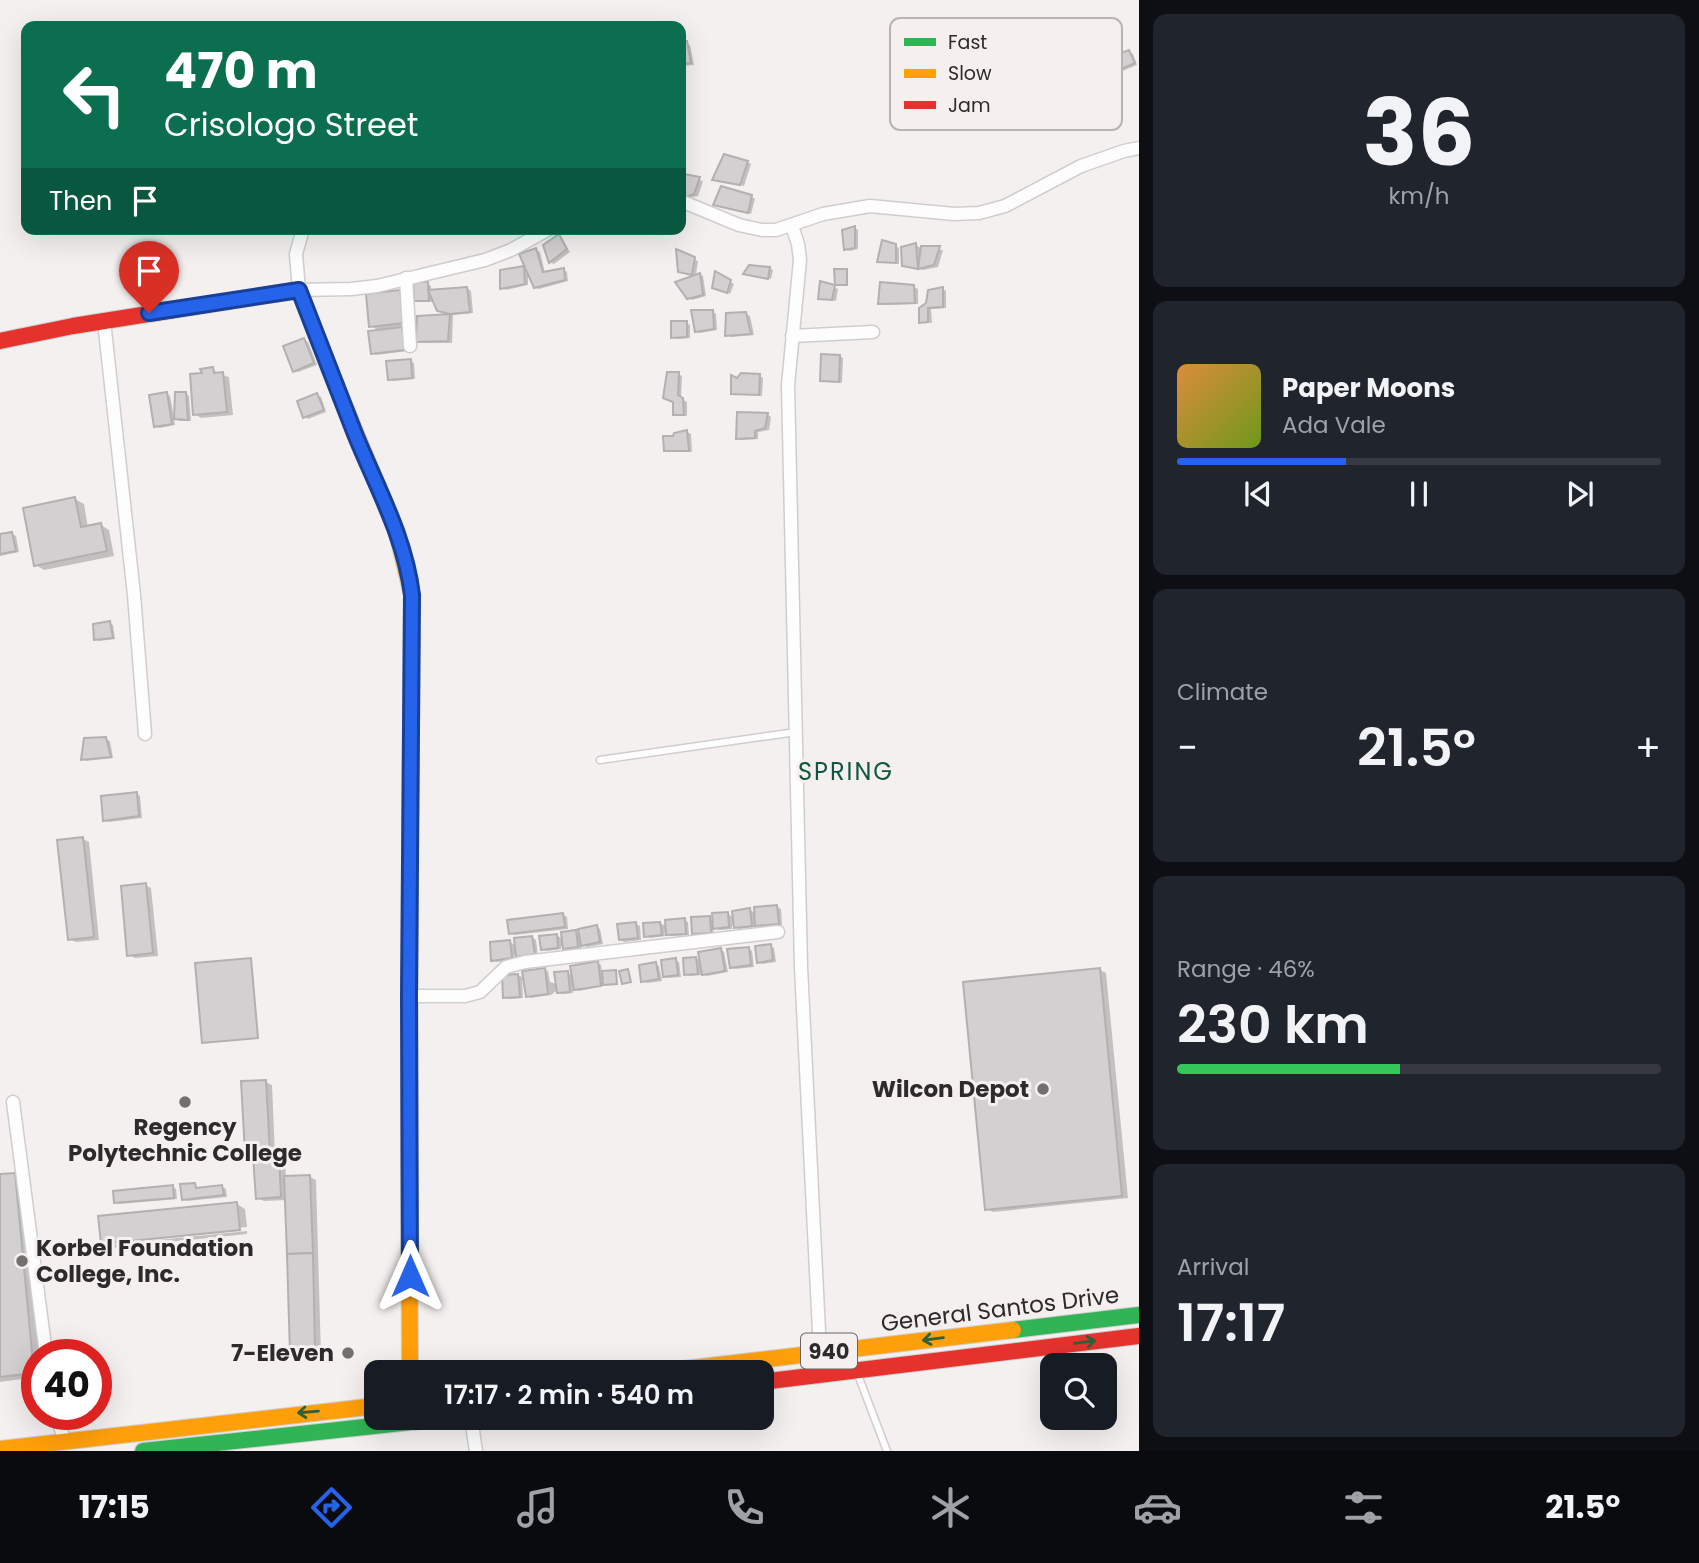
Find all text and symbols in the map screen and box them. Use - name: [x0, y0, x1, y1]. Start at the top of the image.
- legend: [890, 18, 1122, 130]
- text: Fast: [948, 29, 987, 56]
- text: 470 m: [164, 37, 318, 105]
- icon: left: [49, 49, 140, 140]
- text: Slow: [948, 60, 992, 87]
- text: 36: [1362, 69, 1476, 197]
- text: Jam: [948, 92, 990, 119]
- text: Crisologo Street: [164, 102, 418, 147]
- text: km/h: [1388, 180, 1450, 212]
- icon: arrive: [126, 182, 164, 220]
- text: Then: [49, 183, 112, 219]
- pin: [119, 241, 179, 313]
- icon: arrive: [130, 252, 168, 290]
- text: Paper Moons: [1282, 370, 1455, 406]
- text: Ada Vale: [1282, 409, 1386, 441]
- icon: previous: [1239, 475, 1277, 513]
- icon: pause: [1400, 475, 1438, 513]
- icon: next: [1561, 475, 1599, 513]
- text: Climate: [1177, 676, 1268, 708]
- text: 21.5°: [1357, 711, 1476, 784]
- text: −: [1177, 721, 1198, 774]
- text: +: [1635, 721, 1661, 774]
- district label: SPRING: [798, 755, 894, 788]
- text: Range · 46%: [1177, 953, 1315, 985]
- text: 230 km: [1177, 988, 1369, 1061]
- place label: Wilcon Depot: [872, 1073, 1029, 1105]
- marker: Wilcon Depot: [1035, 1081, 1051, 1097]
- marker: Regency Polytechnic College: [177, 1094, 193, 1110]
- place label: Regency Polytechnic College: [68, 1111, 302, 1169]
- place label: Korbel Foundation College, Inc.: [36, 1232, 254, 1290]
- position arrow: [373, 1239, 447, 1313]
- text: Arrival: [1177, 1251, 1249, 1283]
- marker: Korbel Foundation College, Inc.: [14, 1253, 30, 1269]
- street label: General Santos Drive: [879, 1279, 1121, 1339]
- text: 17:17: [1177, 1286, 1285, 1359]
- one-way arrow: [922, 1333, 945, 1346]
- road number: 940: [801, 1334, 857, 1368]
- one-way arrow: [1073, 1336, 1095, 1349]
- place label: 7-Eleven: [231, 1337, 334, 1369]
- speed limit sign: 40: [21, 1339, 112, 1430]
- marker: 7-Eleven: [340, 1345, 356, 1361]
- map controls: [1040, 1353, 1117, 1430]
- button: search: [1040, 1353, 1117, 1430]
- text: 17:17 · 2 min · 540 m: [444, 1377, 694, 1413]
- one-way arrow: [298, 1406, 320, 1419]
- icon: directions: [307, 1483, 356, 1532]
- icon: music: [513, 1483, 562, 1532]
- icon: phone: [720, 1483, 769, 1532]
- icon: climate: [926, 1483, 975, 1532]
- icon: car: [1133, 1483, 1182, 1532]
- icon: filters: [1339, 1483, 1388, 1532]
- text: 17:15: [79, 1484, 150, 1529]
- text: 21.5°: [1545, 1484, 1620, 1529]

